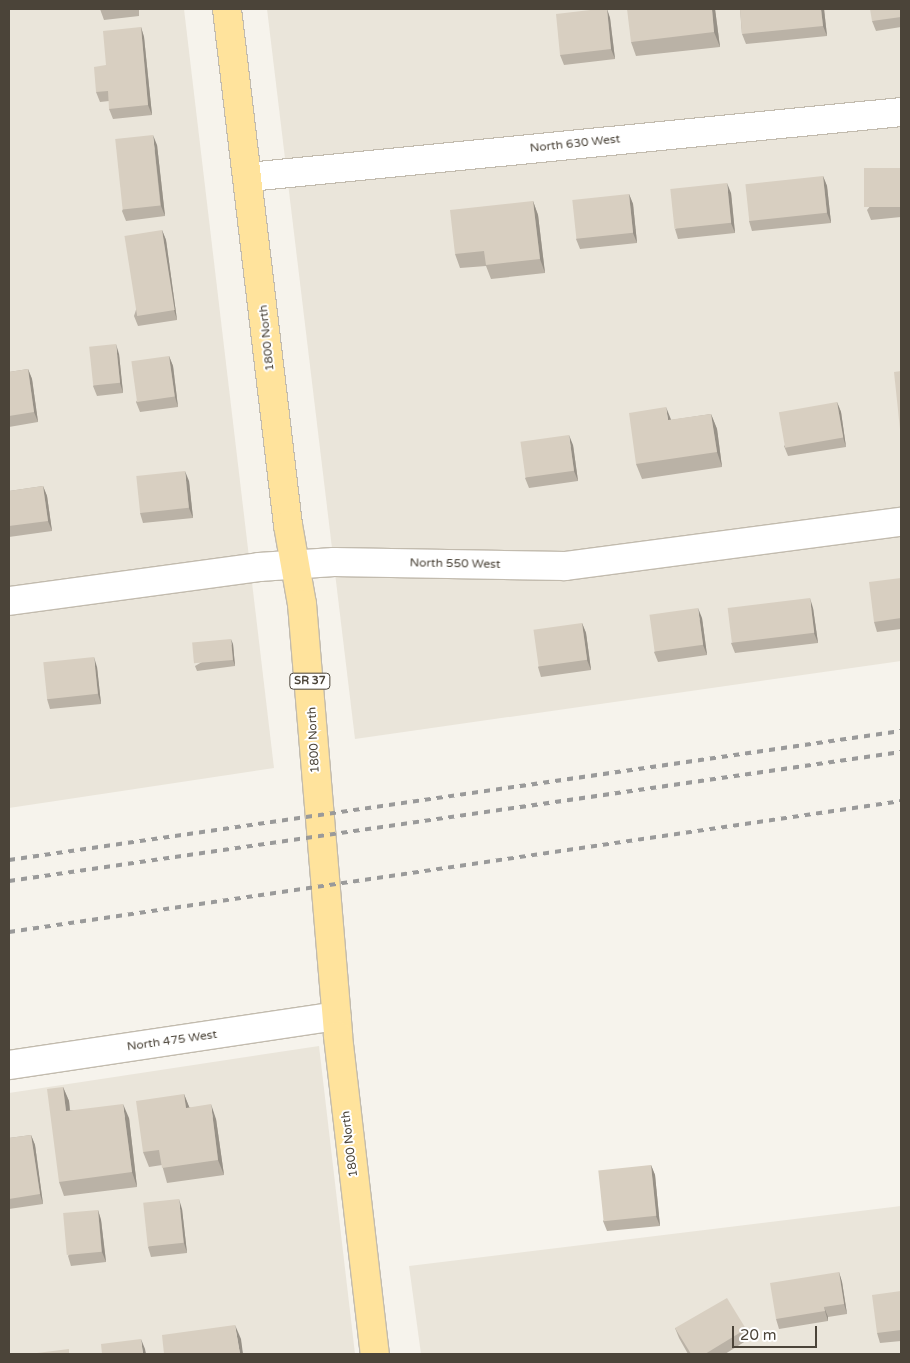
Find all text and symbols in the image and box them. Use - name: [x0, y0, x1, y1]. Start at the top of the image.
- street label: North 630 West: [529, 132, 621, 156]
- street label: 1800 North: [256, 304, 278, 372]
- street label: North 550 West: [409, 556, 501, 572]
- road number: SR 37: [289, 672, 331, 689]
- street label: 1800 North: [305, 706, 323, 774]
- street label: North 475 West: [126, 1028, 218, 1054]
- street label: 1800 North: [339, 1110, 361, 1178]
- scale bar: [735, 1316, 820, 1348]
- text: 20 m: [740, 1326, 777, 1344]

